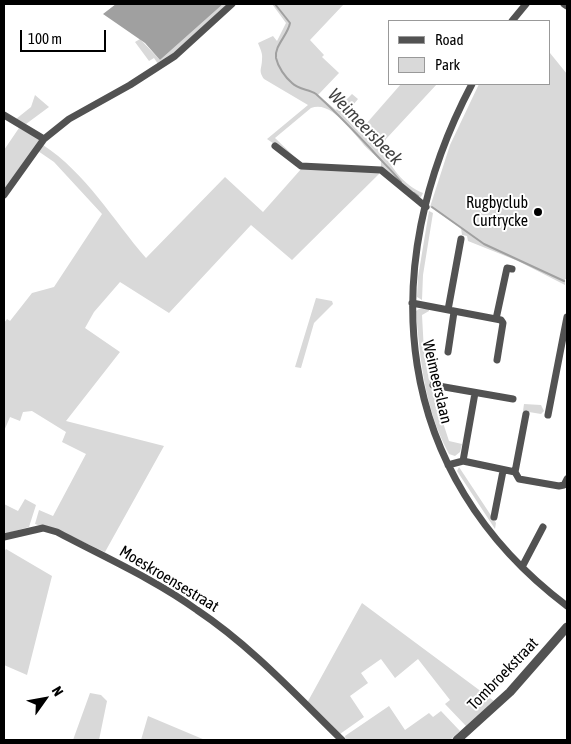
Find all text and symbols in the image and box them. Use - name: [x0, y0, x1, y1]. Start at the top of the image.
- scale bar: [22, 20, 109, 52]
- legend: [388, 20, 551, 85]
- text: 100 m: [28, 30, 62, 47]
- text: Road: [435, 31, 464, 48]
- text: Park: [435, 56, 460, 73]
- water label: Weimeersbeek: [323, 84, 407, 170]
- place label: Rugbyclub Curtrycke: [466, 193, 528, 231]
- marker: Rugbyclub Curtrycke: [532, 206, 544, 218]
- street label: Weimeerslaan: [418, 338, 456, 426]
- street label: Moeskroensestraat: [116, 542, 222, 616]
- street label: Tombroekstraat: [464, 634, 542, 714]
- north arrow: [20, 674, 70, 724]
- text: N: [49, 683, 67, 699]

